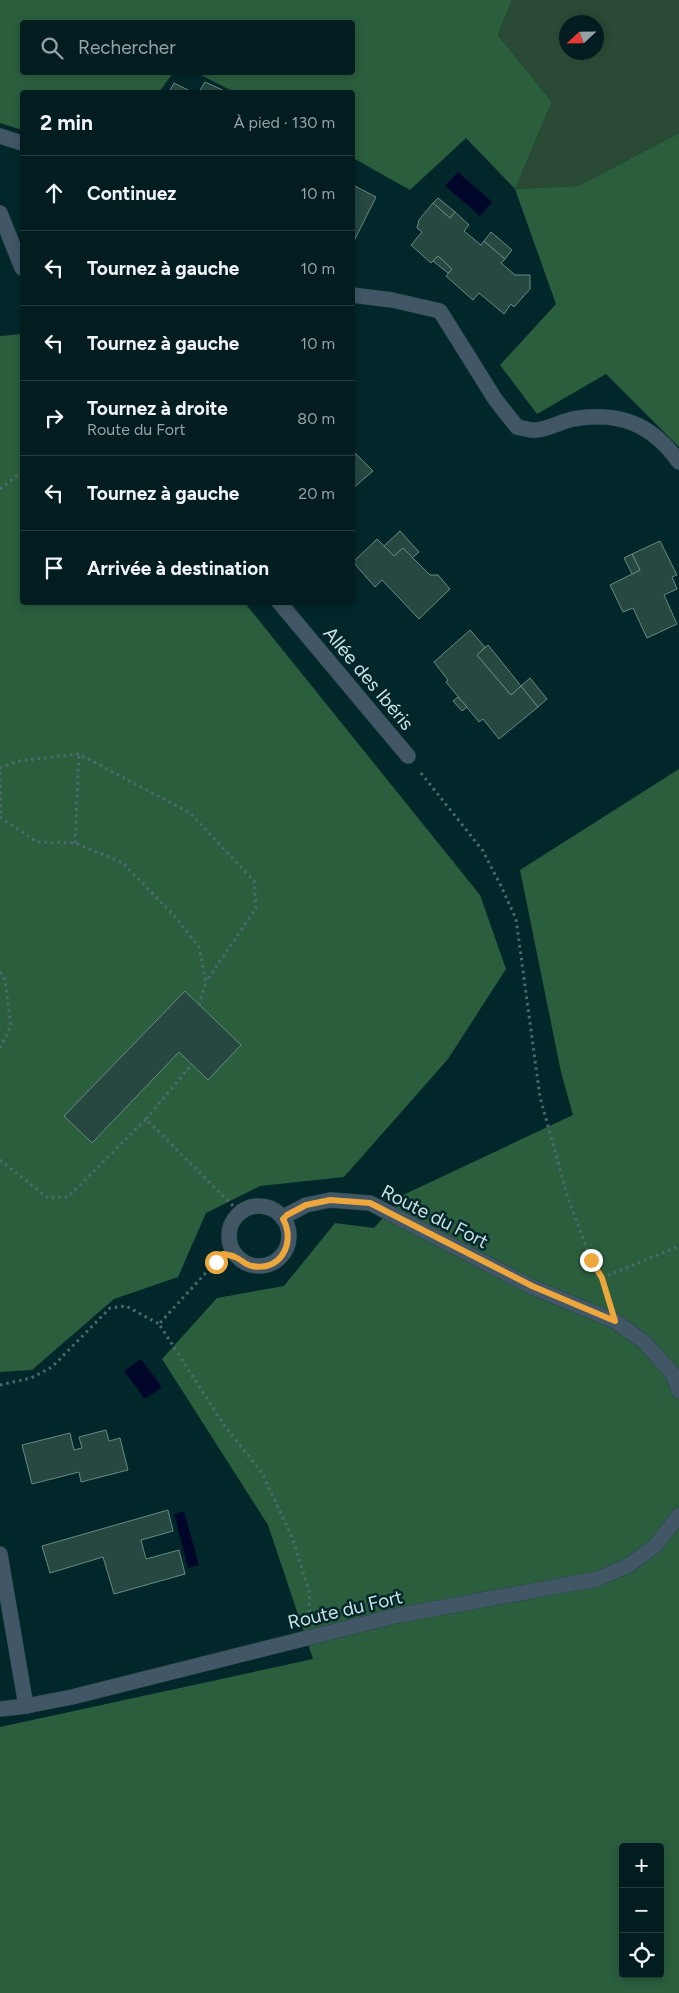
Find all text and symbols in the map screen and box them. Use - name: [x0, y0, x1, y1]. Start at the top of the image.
- north arrow: [559, 15, 604, 60]
- search box: [20, 20, 355, 75]
- icon: search: [38, 34, 66, 62]
- text: Rechercher: [78, 36, 176, 59]
- text: 2 min: [40, 110, 93, 135]
- text: À pied · 130 m: [234, 113, 335, 132]
- icon: ahead: [40, 179, 68, 207]
- text: Continuez: [87, 182, 176, 205]
- text: 10 m: [301, 184, 335, 203]
- icon: left: [40, 254, 68, 282]
- text: Tournez à gauche: [87, 257, 239, 280]
- text: 10 m: [301, 259, 335, 278]
- icon: left: [40, 329, 68, 357]
- text: Tournez à gauche: [87, 332, 239, 355]
- text: 10 m: [301, 334, 335, 353]
- text: Tournez à droite: [87, 397, 228, 420]
- icon: right: [40, 404, 68, 432]
- text: 80 m: [297, 409, 335, 428]
- text: Route du Fort: [87, 420, 186, 439]
- icon: left: [40, 479, 68, 507]
- text: Tournez à gauche: [87, 482, 239, 505]
- text: 20 m: [298, 484, 335, 503]
- icon: arrive: [40, 554, 68, 582]
- text: Arrivée à destination: [87, 557, 269, 580]
- street label: Allée des Ibéris: [319, 622, 419, 735]
- street label: Route du Fort: [377, 1180, 492, 1253]
- route end: [580, 1249, 603, 1272]
- route start: [205, 1251, 228, 1274]
- street label: Route du Fort: [286, 1585, 405, 1634]
- map controls: [619, 1843, 664, 1978]
- button: +: [619, 1843, 664, 1888]
- button: −: [619, 1888, 664, 1933]
- button: locate: [619, 1933, 664, 1978]

